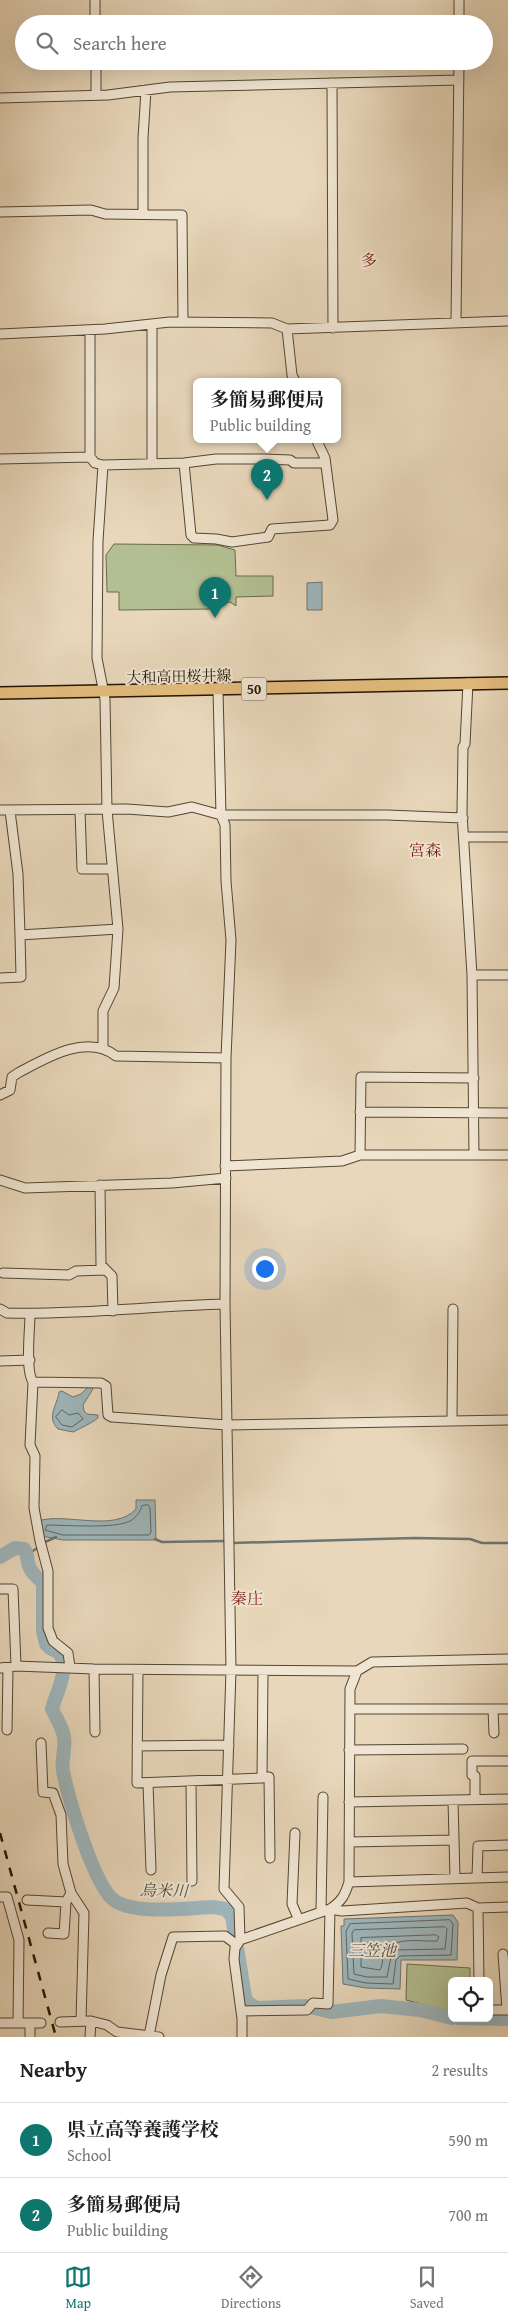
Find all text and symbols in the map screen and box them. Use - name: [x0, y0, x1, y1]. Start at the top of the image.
- search box: [15, 15, 493, 70]
- icon: search: [33, 29, 61, 57]
- text: Search here: [73, 29, 167, 57]
- district label: 多: [361, 248, 377, 272]
- popup: [193, 378, 341, 443]
- text: 多簡易郵便局: [210, 385, 324, 413]
- text: Public building: [210, 413, 311, 437]
- pin: 2: [251, 459, 283, 500]
- pin: 1: [199, 577, 231, 618]
- street label: 大和高田桜井線: [126, 665, 232, 687]
- road number: 50: [242, 678, 266, 701]
- district label: 宮森: [409, 838, 441, 862]
- your location: [252, 1256, 278, 1282]
- district label: 秦庄: [231, 1586, 263, 1610]
- water label: 烏米川: [140, 1877, 190, 1903]
- water label: 三笠池: [348, 1938, 398, 1962]
- map controls: [448, 1977, 493, 2022]
- button: locate: [448, 1977, 493, 2022]
- text: Nearby: [20, 2054, 87, 2085]
- text: 2 results: [431, 2058, 488, 2082]
- text: 県立高等養護学校: [67, 2115, 219, 2143]
- text: 1: [32, 2128, 40, 2152]
- text: 590 m: [448, 2128, 488, 2152]
- text: School: [67, 2143, 111, 2167]
- text: 多簡易郵便局: [67, 2190, 181, 2218]
- text: 2: [32, 2203, 40, 2227]
- text: 700 m: [448, 2203, 488, 2227]
- text: Public building: [67, 2218, 168, 2242]
- tab: Map: [64, 2263, 92, 2313]
- tab: Directions: [221, 2263, 281, 2313]
- tab: Saved: [410, 2263, 444, 2313]

